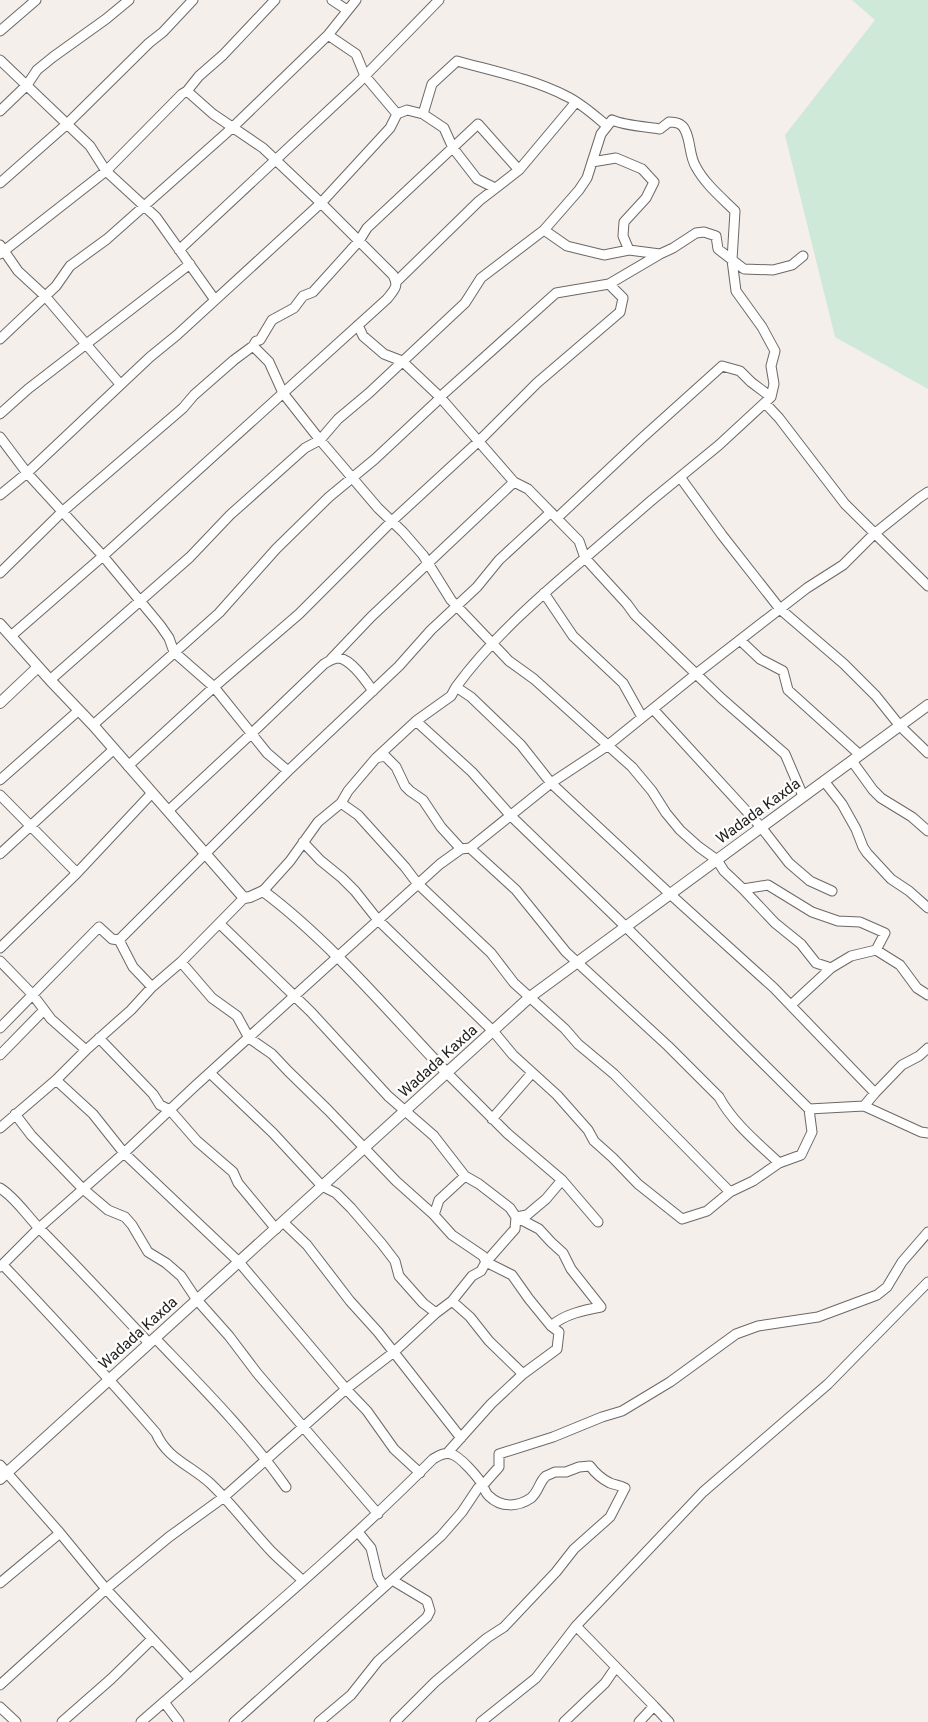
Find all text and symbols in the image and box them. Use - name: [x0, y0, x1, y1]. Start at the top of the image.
- street label: Wadada Kaxda: [712, 774, 804, 848]
- street label: Wadada Kaxda: [395, 1021, 481, 1101]
- street label: Wadada Kaxda: [95, 1293, 181, 1373]

